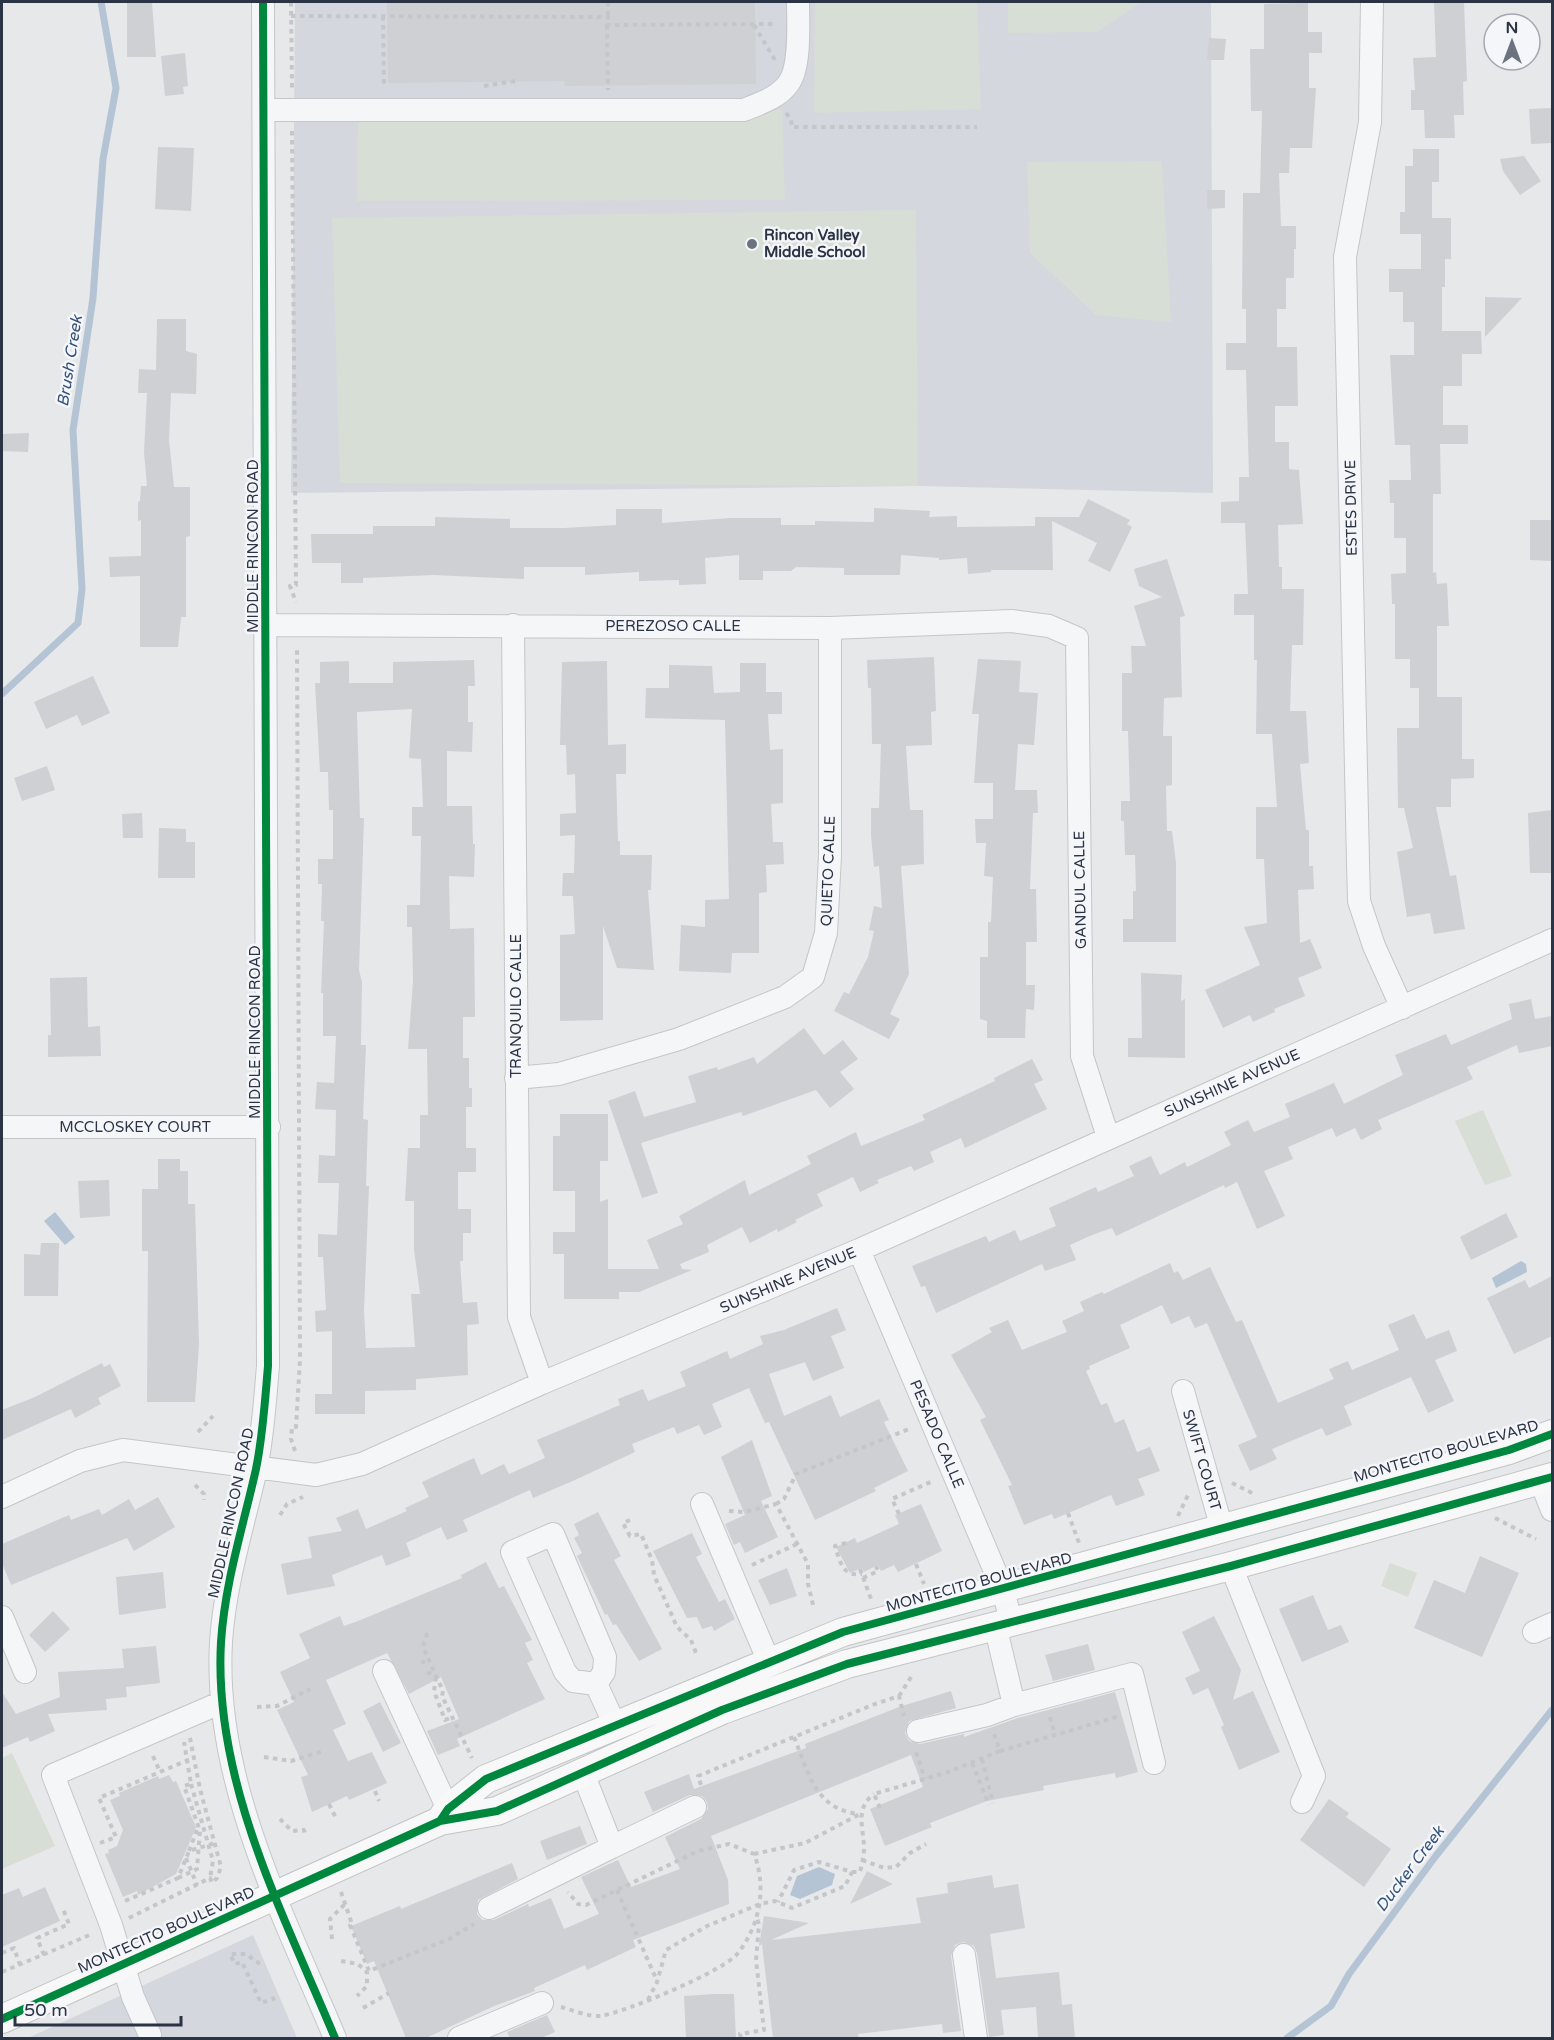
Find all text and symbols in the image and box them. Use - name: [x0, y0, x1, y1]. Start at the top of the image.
- north arrow: [1482, 12, 1542, 72]
- text: N: [1506, 18, 1518, 38]
- place label: Rincon Valley Middle School: [764, 226, 865, 261]
- marker: Rincon Valley Middle School: [745, 237, 759, 251]
- water label: Brush Creek: [53, 313, 87, 408]
- street label: MIDDLE RINCON ROAD: [244, 459, 262, 633]
- street label: ESTES DRIVE: [1341, 460, 1361, 556]
- street label: PEREZOSO CALLE: [605, 617, 741, 635]
- street label: QUIETO CALLE: [817, 815, 839, 927]
- street label: GANDUL CALLE: [1070, 831, 1090, 949]
- street label: TRANQUILO CALLE: [507, 934, 525, 1078]
- street label: MIDDLE RINCON ROAD: [246, 945, 264, 1119]
- street label: SUNSHINE AVENUE: [1161, 1045, 1303, 1121]
- street label: MCCLOSKEY COURT: [59, 1118, 211, 1136]
- street label: SUNSHINE AVENUE: [717, 1243, 859, 1317]
- street label: PESADO CALLE: [906, 1377, 968, 1491]
- street label: SWIFT COURT: [1179, 1407, 1225, 1513]
- street label: MONTECITO BOULEVARD: [1351, 1416, 1541, 1486]
- street label: MIDDLE RINCON ROAD: [204, 1426, 258, 1600]
- street label: MONTECITO BOULEVARD: [884, 1548, 1074, 1616]
- water label: Ducker Creek: [1371, 1821, 1449, 1916]
- street label: MONTECITO BOULEVARD: [75, 1883, 257, 1977]
- scale bar: [15, 1989, 182, 2027]
- text: 50 m: [24, 1999, 68, 2021]

